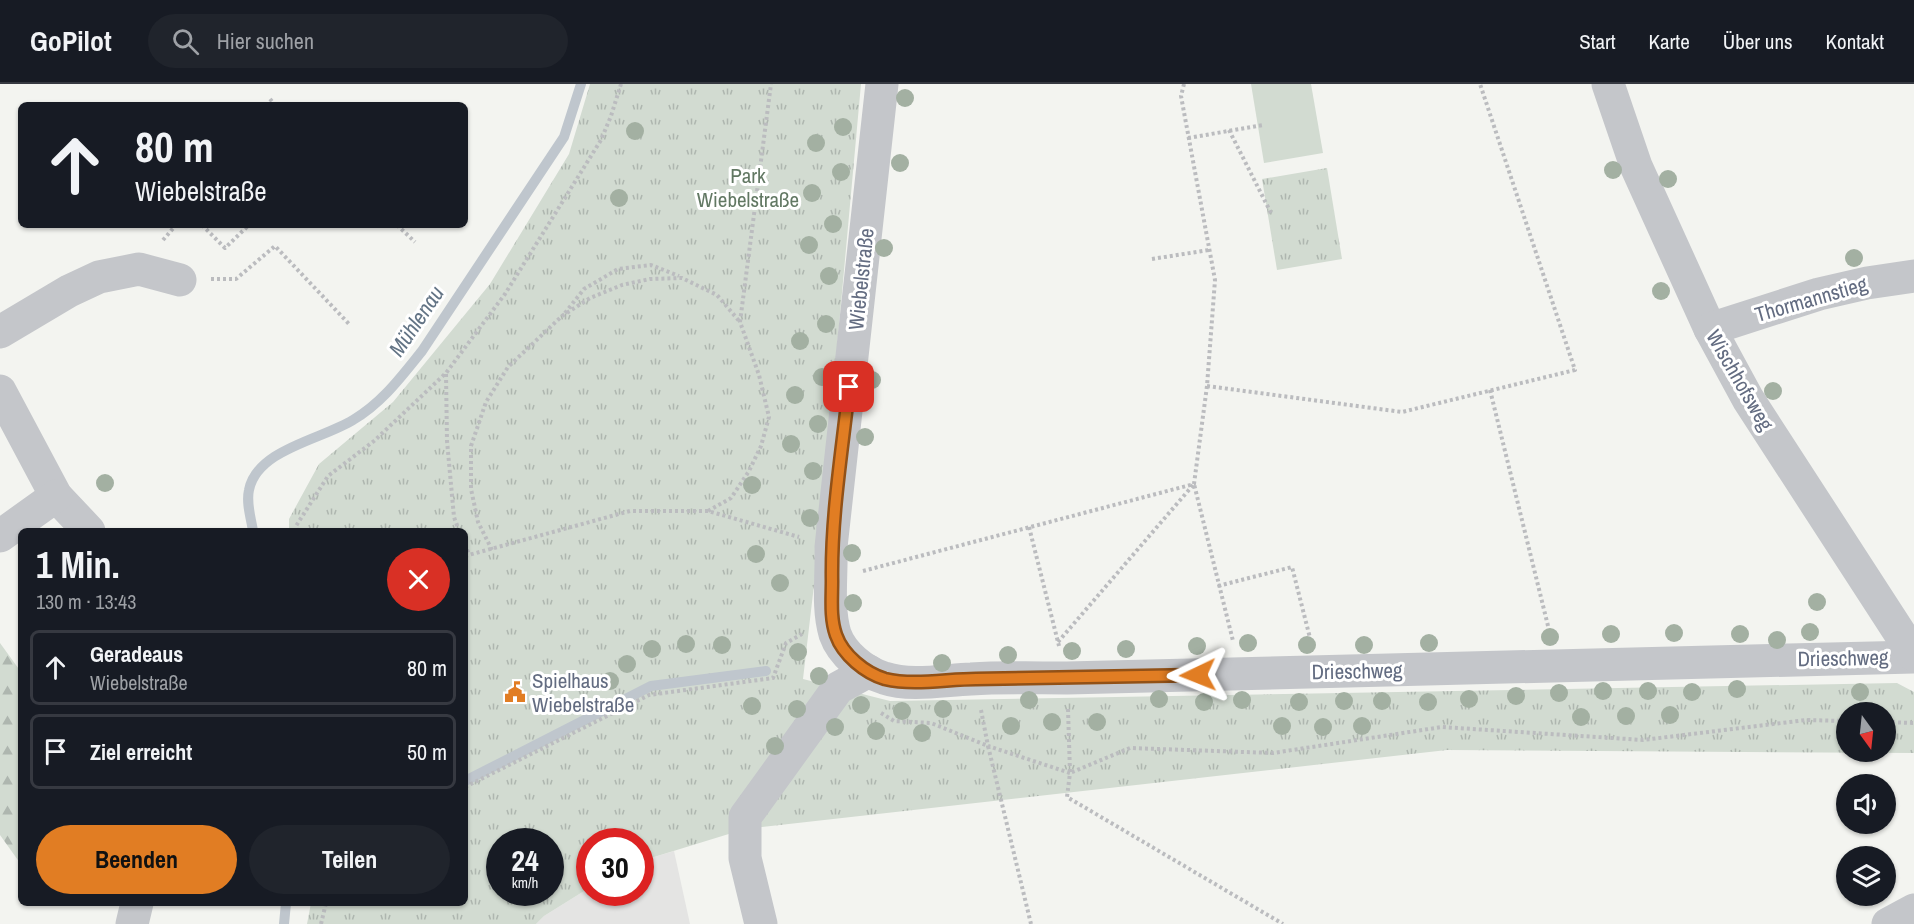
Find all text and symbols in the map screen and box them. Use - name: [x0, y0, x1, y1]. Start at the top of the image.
- search box: [148, 14, 568, 68]
- text: GoPilot: [30, 22, 112, 60]
- icon: search: [169, 25, 202, 58]
- text: Hier suchen: [217, 26, 314, 56]
- text: Start: [1579, 27, 1616, 56]
- text: Karte: [1649, 27, 1690, 56]
- text: Über uns: [1723, 27, 1793, 56]
- text: Kontakt: [1826, 27, 1884, 56]
- text: 80 m: [135, 119, 214, 175]
- icon: ahead: [36, 126, 114, 204]
- park label: Park Wiebelstraße: [697, 161, 799, 214]
- text: Wiebelstraße: [135, 173, 267, 209]
- street label: Wiebelstraße: [841, 227, 881, 331]
- street label: Thormannstieg: [1751, 269, 1871, 329]
- water label: Mühlenau: [381, 280, 451, 362]
- street label: Wischhofsweg: [1699, 324, 1781, 436]
- pin: [823, 361, 874, 412]
- icon: arrive: [832, 370, 865, 403]
- text: 1 Min.: [36, 541, 120, 589]
- button: close: [387, 548, 450, 611]
- text: 130 m · 13:43: [36, 588, 136, 615]
- text: Geradeaus: [90, 639, 183, 669]
- position arrow: [1166, 643, 1230, 707]
- street label: Drieschweg: [1797, 643, 1889, 673]
- icon: ahead: [39, 651, 72, 684]
- text: 80 m: [407, 653, 447, 683]
- street label: Drieschweg: [1311, 656, 1403, 686]
- place label: Spielhaus Wiebelstraße: [532, 666, 634, 719]
- text: Wiebelstraße: [90, 669, 188, 696]
- public building icon: Spielhaus Wiebelstraße: [503, 680, 527, 704]
- north arrow: [1836, 702, 1896, 762]
- map controls: [1836, 702, 1896, 906]
- icon: arrive: [39, 735, 72, 768]
- text: Ziel erreicht: [90, 737, 192, 767]
- text: 50 m: [407, 737, 447, 767]
- button: sound: [1836, 774, 1896, 834]
- button: Beenden: [36, 825, 237, 894]
- button: Teilen: [249, 825, 450, 894]
- speed limit sign: 30: [576, 828, 654, 906]
- text: 24: [511, 840, 539, 880]
- button: layers: [1836, 846, 1896, 906]
- text: km/h: [512, 872, 538, 893]

